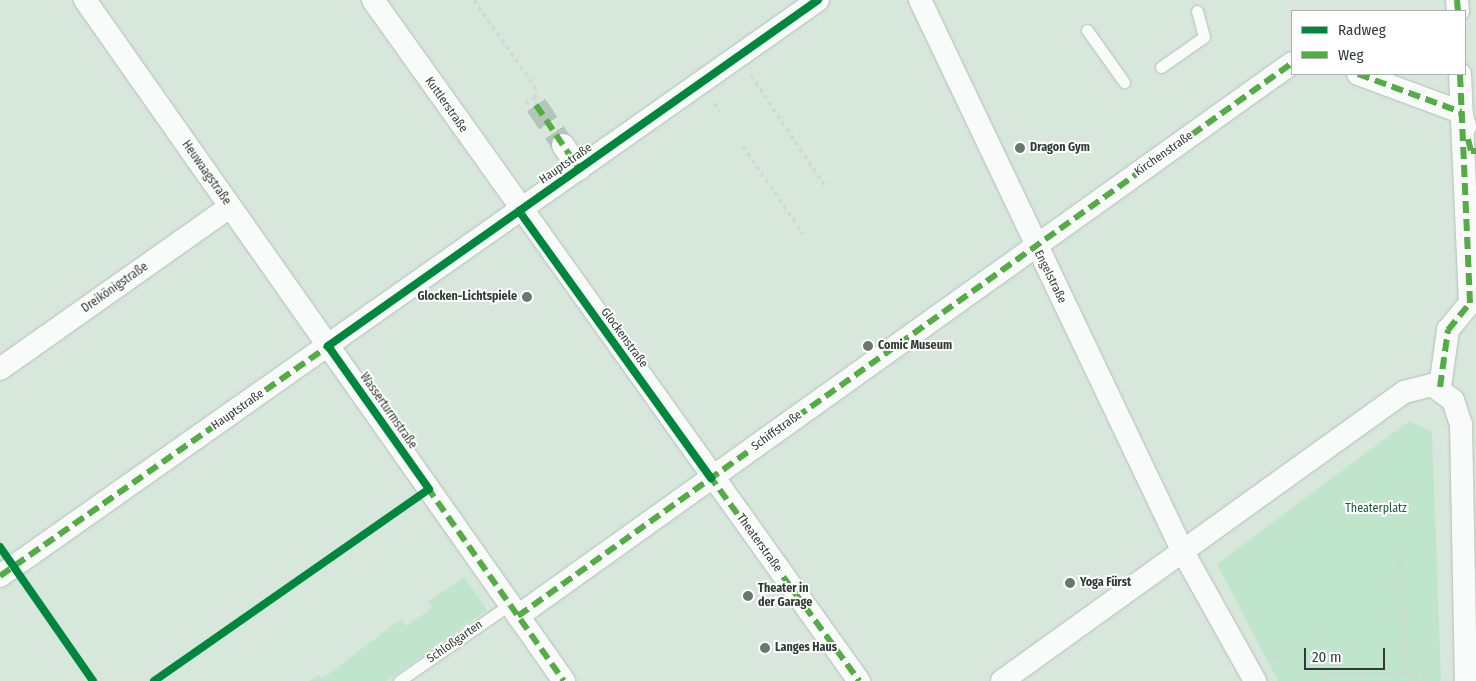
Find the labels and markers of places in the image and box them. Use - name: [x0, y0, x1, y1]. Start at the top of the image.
- place label: Dragon Gym: [1030, 141, 1090, 155]
- marker: Dragon Gym: [1014, 142, 1026, 154]
- place label: Glocken-Lichtspiele: [418, 290, 517, 304]
- marker: Glocken-Lichtspiele: [521, 291, 533, 303]
- place label: Comic Museum: [878, 339, 952, 353]
- marker: Comic Museum: [862, 340, 874, 352]
- place label: Yoga Fürst: [1080, 576, 1131, 590]
- marker: Yoga Fürst: [1064, 577, 1076, 589]
- place label: Theater in der Garage: [758, 582, 812, 610]
- marker: Theater in der Garage: [742, 590, 754, 602]
- place label: Langes Haus: [775, 641, 837, 655]
- marker: Langes Haus: [759, 642, 771, 654]

